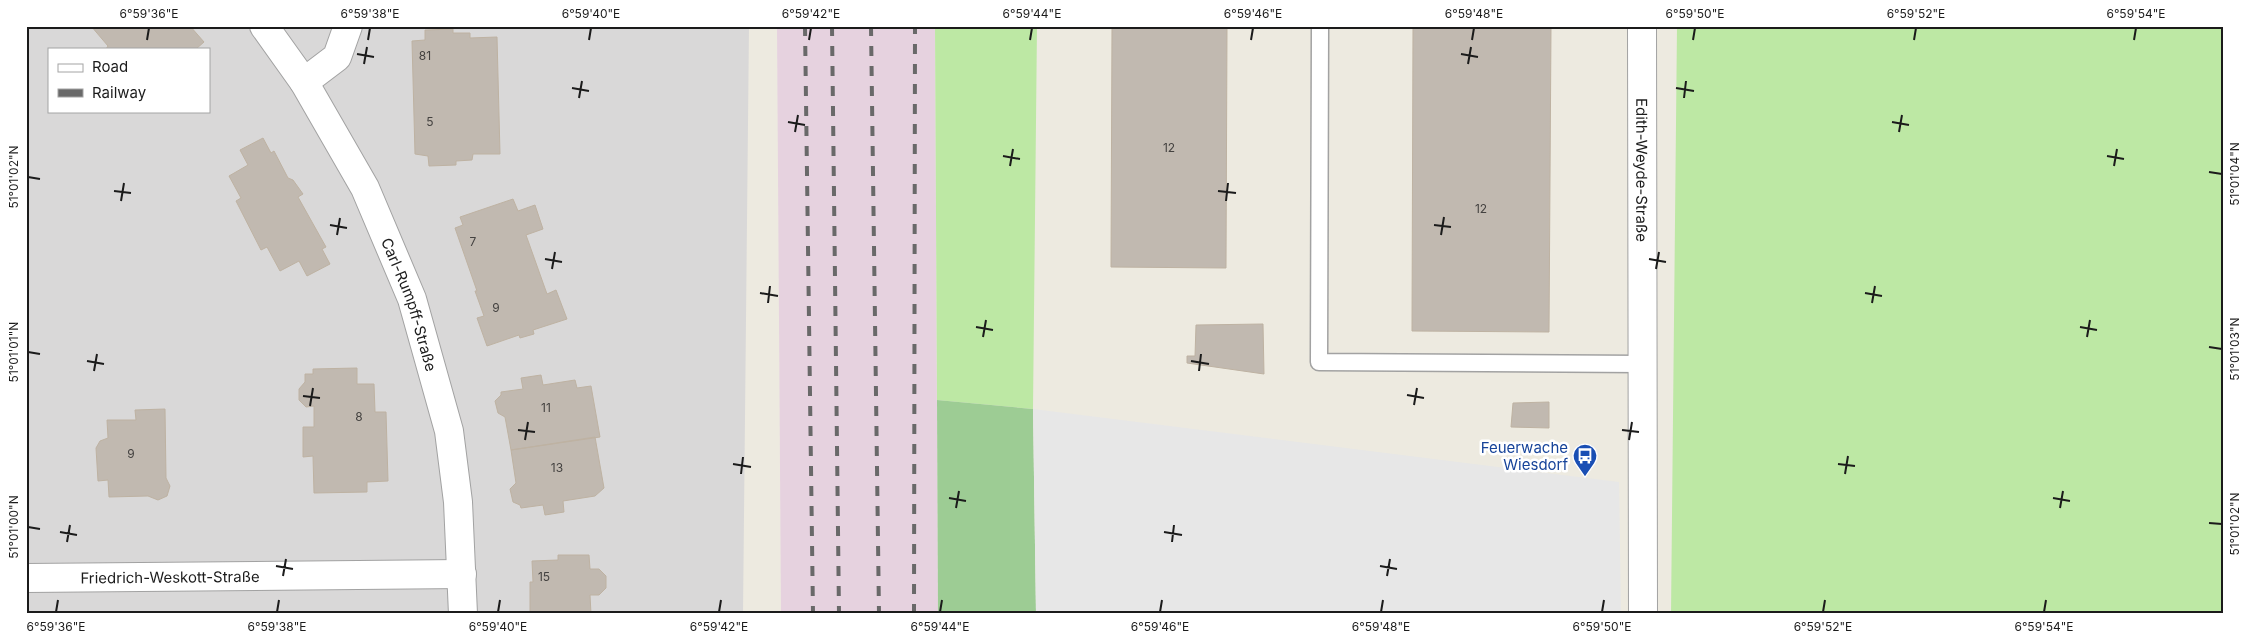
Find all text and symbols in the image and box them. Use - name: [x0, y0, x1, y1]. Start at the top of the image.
- text: 6°59'36"E: [120, 6, 178, 21]
- text: 6°59'38"E: [341, 6, 399, 21]
- text: 6°59'40"E: [562, 6, 620, 21]
- text: 6°59'42"E: [782, 6, 840, 21]
- text: 6°59'44"E: [1003, 6, 1061, 21]
- text: 6°59'46"E: [1224, 6, 1282, 21]
- text: 6°59'48"E: [1445, 6, 1503, 21]
- text: 6°59'50"E: [1666, 6, 1724, 21]
- text: 6°59'52"E: [1887, 6, 1945, 21]
- text: 6°59'54"E: [2106, 6, 2166, 21]
- legend: [48, 48, 210, 112]
- house number: 81: [419, 48, 431, 63]
- text: Road: [92, 57, 128, 76]
- text: Railway: [92, 83, 147, 102]
- street label: Edith-Weyde-Straße: [1633, 98, 1652, 242]
- house number: 5: [426, 114, 434, 129]
- house number: 12: [1163, 140, 1175, 155]
- text: 51°01'04"N: [2227, 142, 2242, 206]
- text: 51°01'02"N: [6, 145, 21, 209]
- house number: 12: [1475, 201, 1487, 216]
- house number: 7: [470, 234, 477, 249]
- street label: Carl-Rumpff-Straße: [378, 235, 441, 373]
- house number: 9: [492, 300, 500, 315]
- text: 51°01'03"N: [2227, 317, 2242, 381]
- text: 51°01'01"N: [6, 322, 21, 382]
- house number: 11: [541, 400, 551, 415]
- house number: 8: [355, 409, 363, 424]
- place label: Feuerwache Wiesdorf: [1481, 438, 1568, 474]
- bus stop icon: Feuerwache Wiesdorf: [1572, 443, 1598, 477]
- house number: 9: [127, 446, 135, 461]
- house number: 13: [551, 460, 563, 475]
- text: 51°01'02"N: [2227, 492, 2242, 556]
- text: 51°01'00"N: [6, 495, 21, 559]
- street label: Friedrich-Weskott-Straße: [80, 566, 260, 587]
- house number: 15: [538, 569, 550, 584]
- text: 6°59'36"E: [27, 619, 85, 634]
- text: 6°59'38"E: [248, 619, 306, 634]
- text: 6°59'40"E: [469, 619, 527, 634]
- text: 6°59'42"E: [690, 619, 748, 634]
- text: 6°59'44"E: [911, 619, 969, 634]
- text: 6°59'46"E: [1131, 619, 1189, 634]
- text: 6°59'48"E: [1352, 619, 1410, 634]
- text: 6°59'50"E: [1573, 619, 1631, 634]
- text: 6°59'52"E: [1794, 619, 1852, 634]
- text: 6°59'54"E: [2014, 619, 2074, 634]

